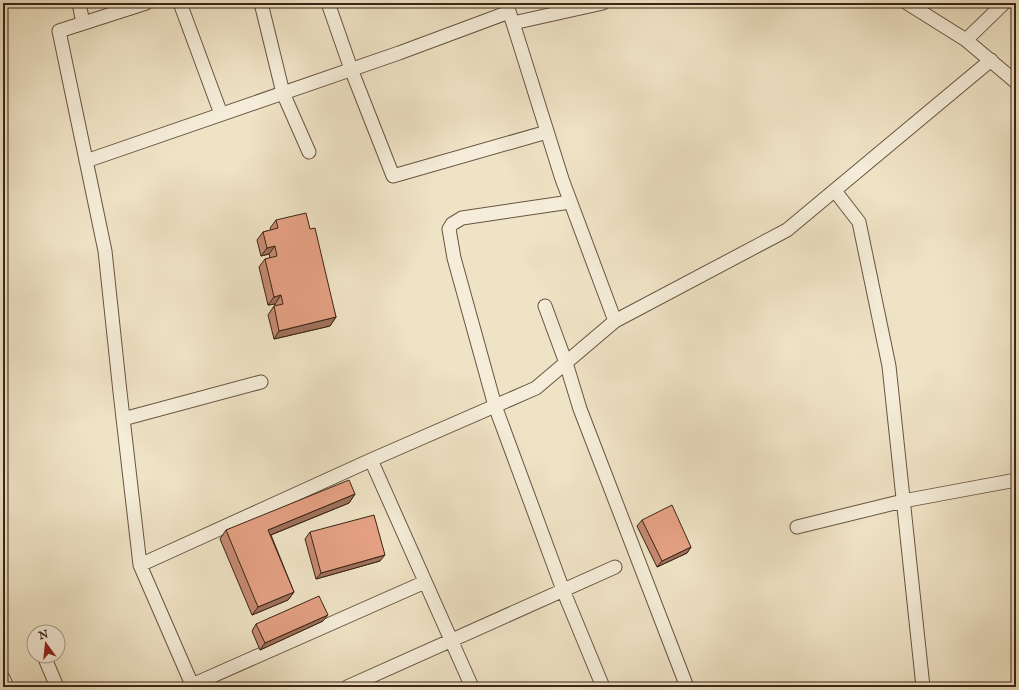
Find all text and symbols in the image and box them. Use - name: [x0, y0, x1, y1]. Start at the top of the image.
- north arrow: [26, 624, 66, 664]
- text: N: [36, 627, 51, 644]

